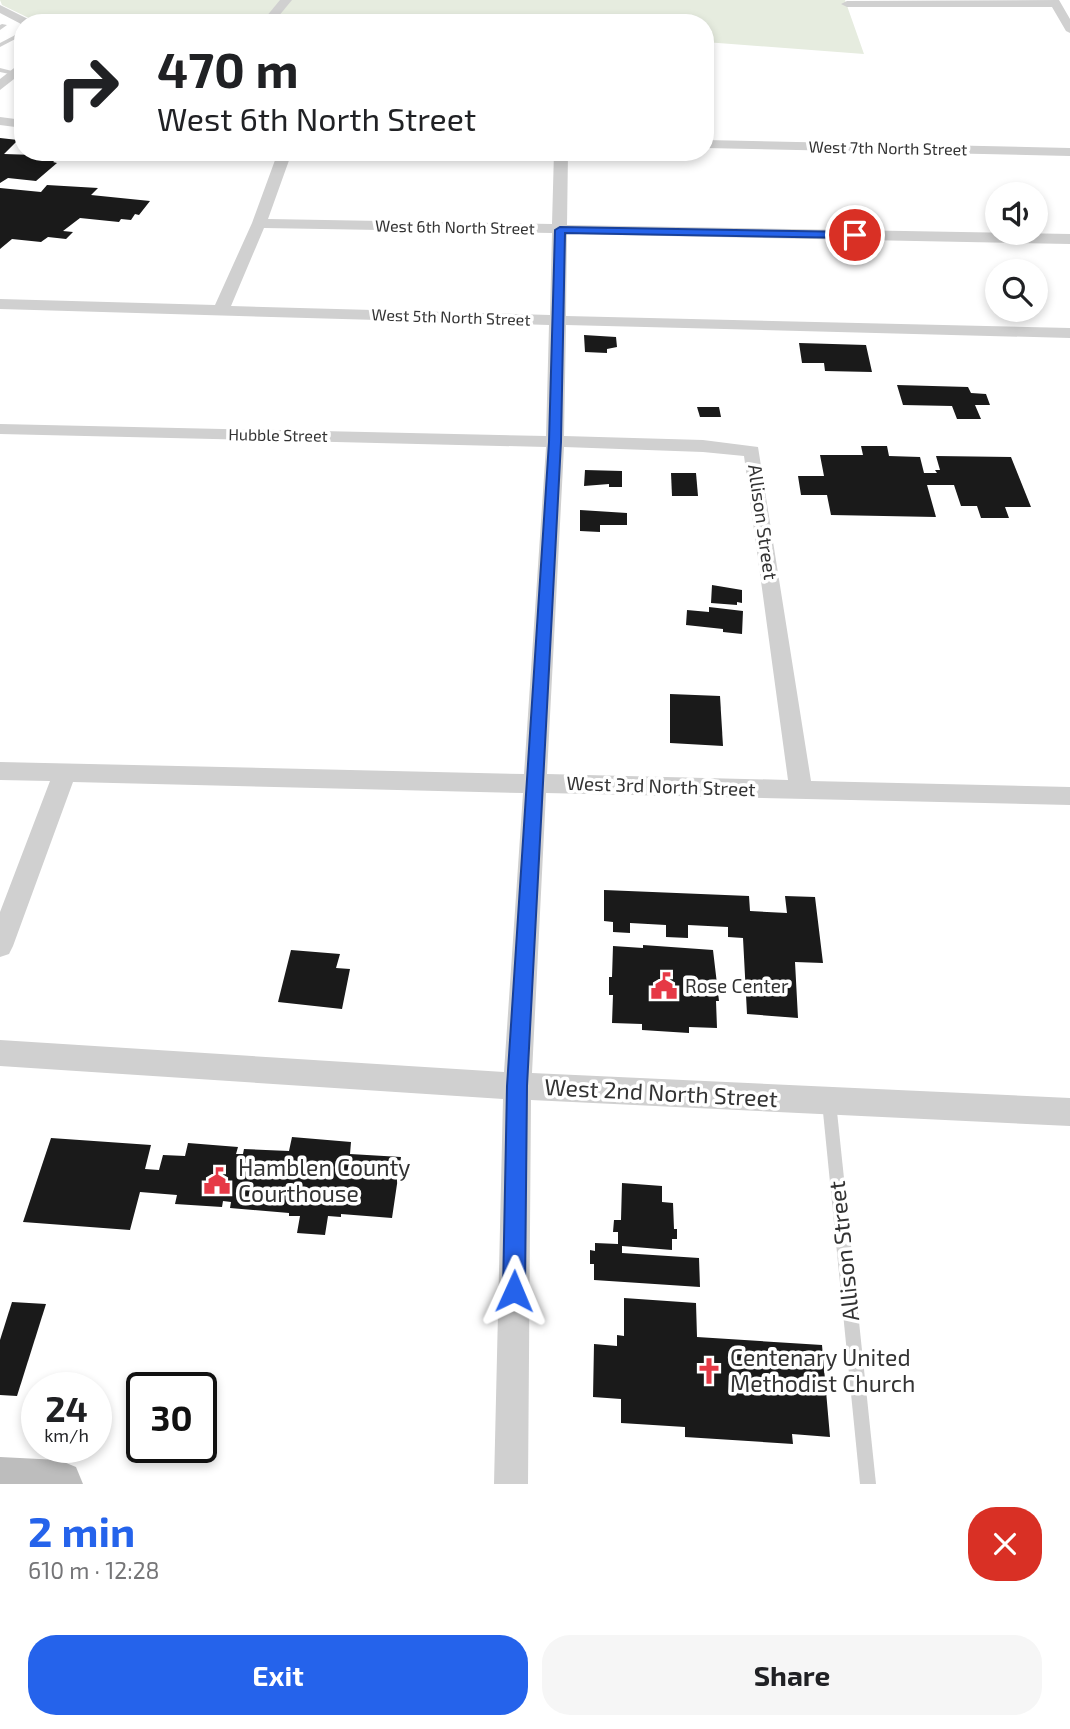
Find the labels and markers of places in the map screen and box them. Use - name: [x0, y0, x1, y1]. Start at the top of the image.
- pin: [825, 205, 885, 265]
- public building icon: Rose Center: [649, 971, 679, 1001]
- place label: Rose Center: [685, 974, 789, 997]
- place label: Hamblen County Courthouse: [238, 1153, 411, 1207]
- public building icon: Hamblen County Courthouse: [202, 1166, 232, 1196]
- place label: Centenary United Methodist Church: [730, 1343, 915, 1397]
- church icon: Centenary United Methodist Church: [694, 1356, 724, 1386]

